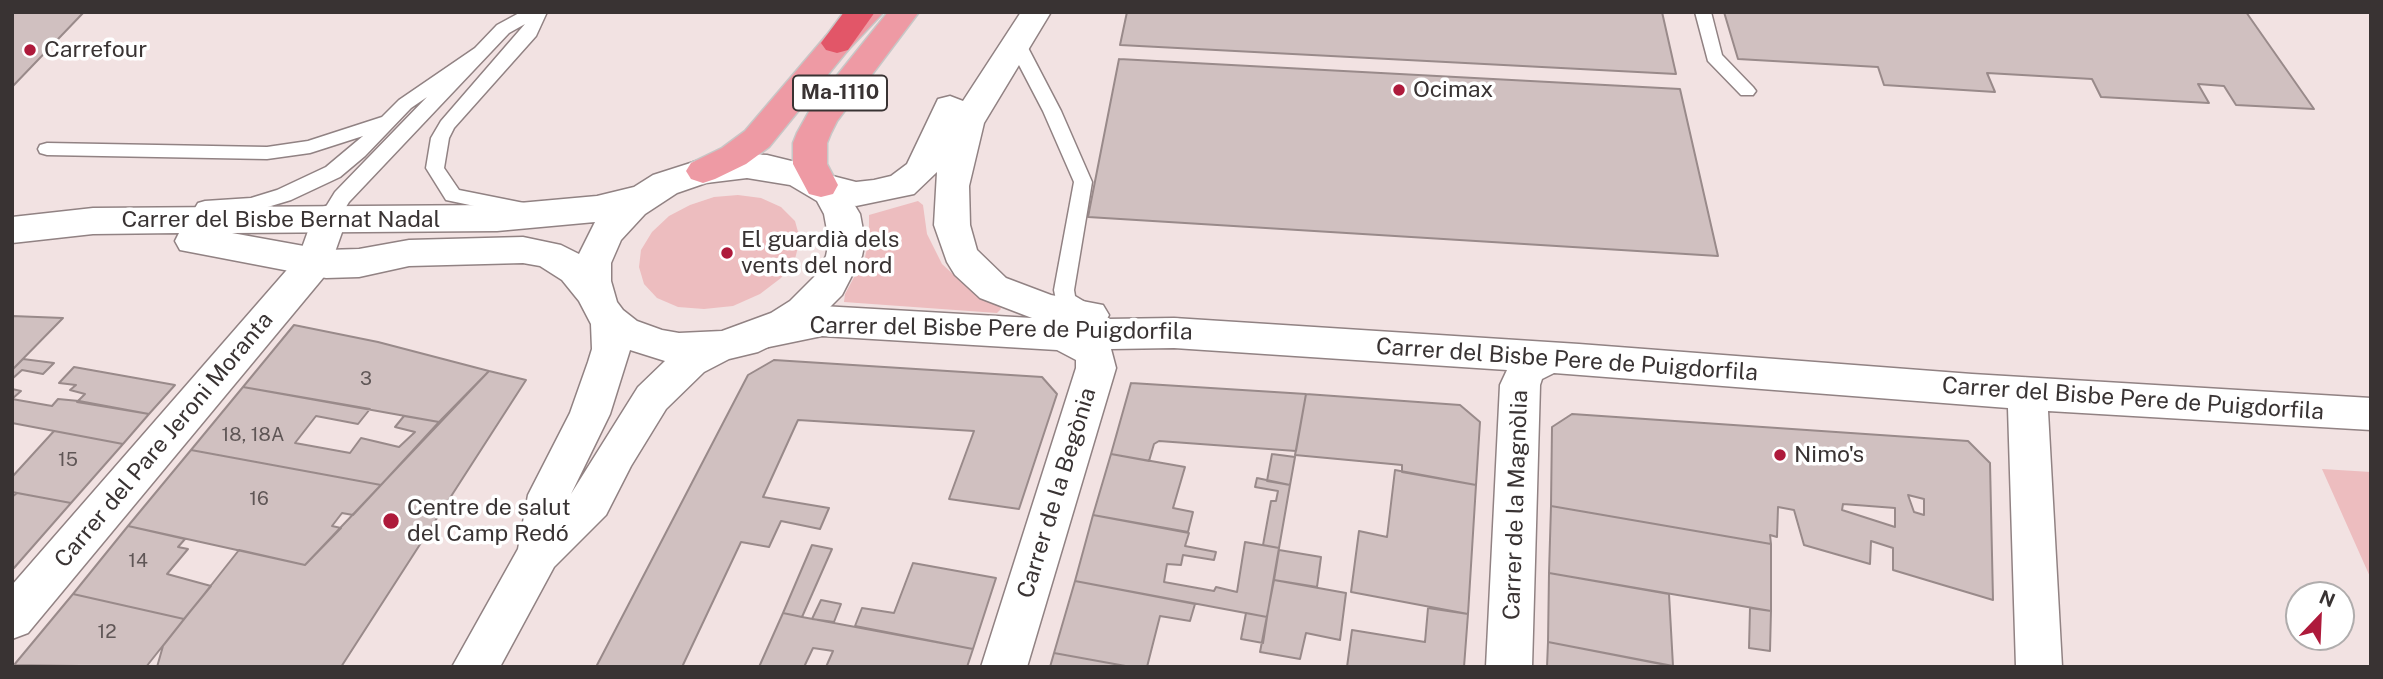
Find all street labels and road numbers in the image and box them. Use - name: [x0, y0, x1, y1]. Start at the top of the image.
- road number: Ma-1110: [793, 76, 887, 110]
- street label: Carrer del Bisbe Bernat Nadal: [121, 206, 441, 234]
- street label: Carrer del Pare Jeroni Moranta: [49, 307, 279, 573]
- street label: Carrer del Bisbe Pere de Puigdorfila: [809, 312, 1193, 346]
- street label: Carrer del Bisbe Pere de Puigdorfila: [1375, 333, 1759, 387]
- street label: Carrer del Bisbe Pere de Puigdorfila: [1941, 372, 2325, 426]
- street label: Carrer de la Begònia: [1012, 385, 1102, 601]
- street label: Carrer de la Magnòlia: [1498, 389, 1534, 621]

